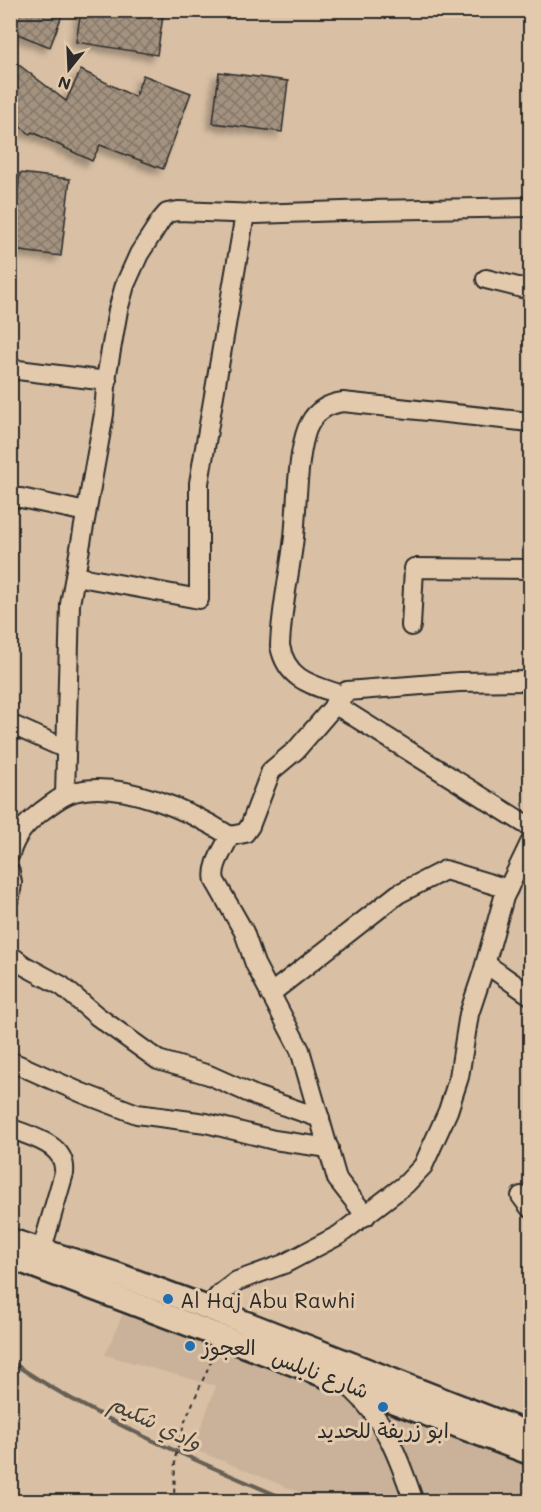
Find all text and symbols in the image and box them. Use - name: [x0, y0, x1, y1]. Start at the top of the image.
- north arrow: [39, 39, 99, 99]
- text: N: [55, 72, 73, 96]
- place label: Al Haj Abu Rawhi: [180, 1286, 356, 1313]
- marker: Al Haj Abu Rawhi: [161, 1292, 175, 1306]
- place label: العجوز: [200, 1333, 256, 1361]
- marker: العجوز: [183, 1339, 197, 1353]
- street label: شارع نابلس: [268, 1342, 373, 1406]
- water label: وادي شكيم: [104, 1387, 207, 1460]
- marker: ابو زريفة للحديد: [376, 1400, 390, 1414]
- place label: ابو زريفة للحديد: [317, 1416, 449, 1444]

